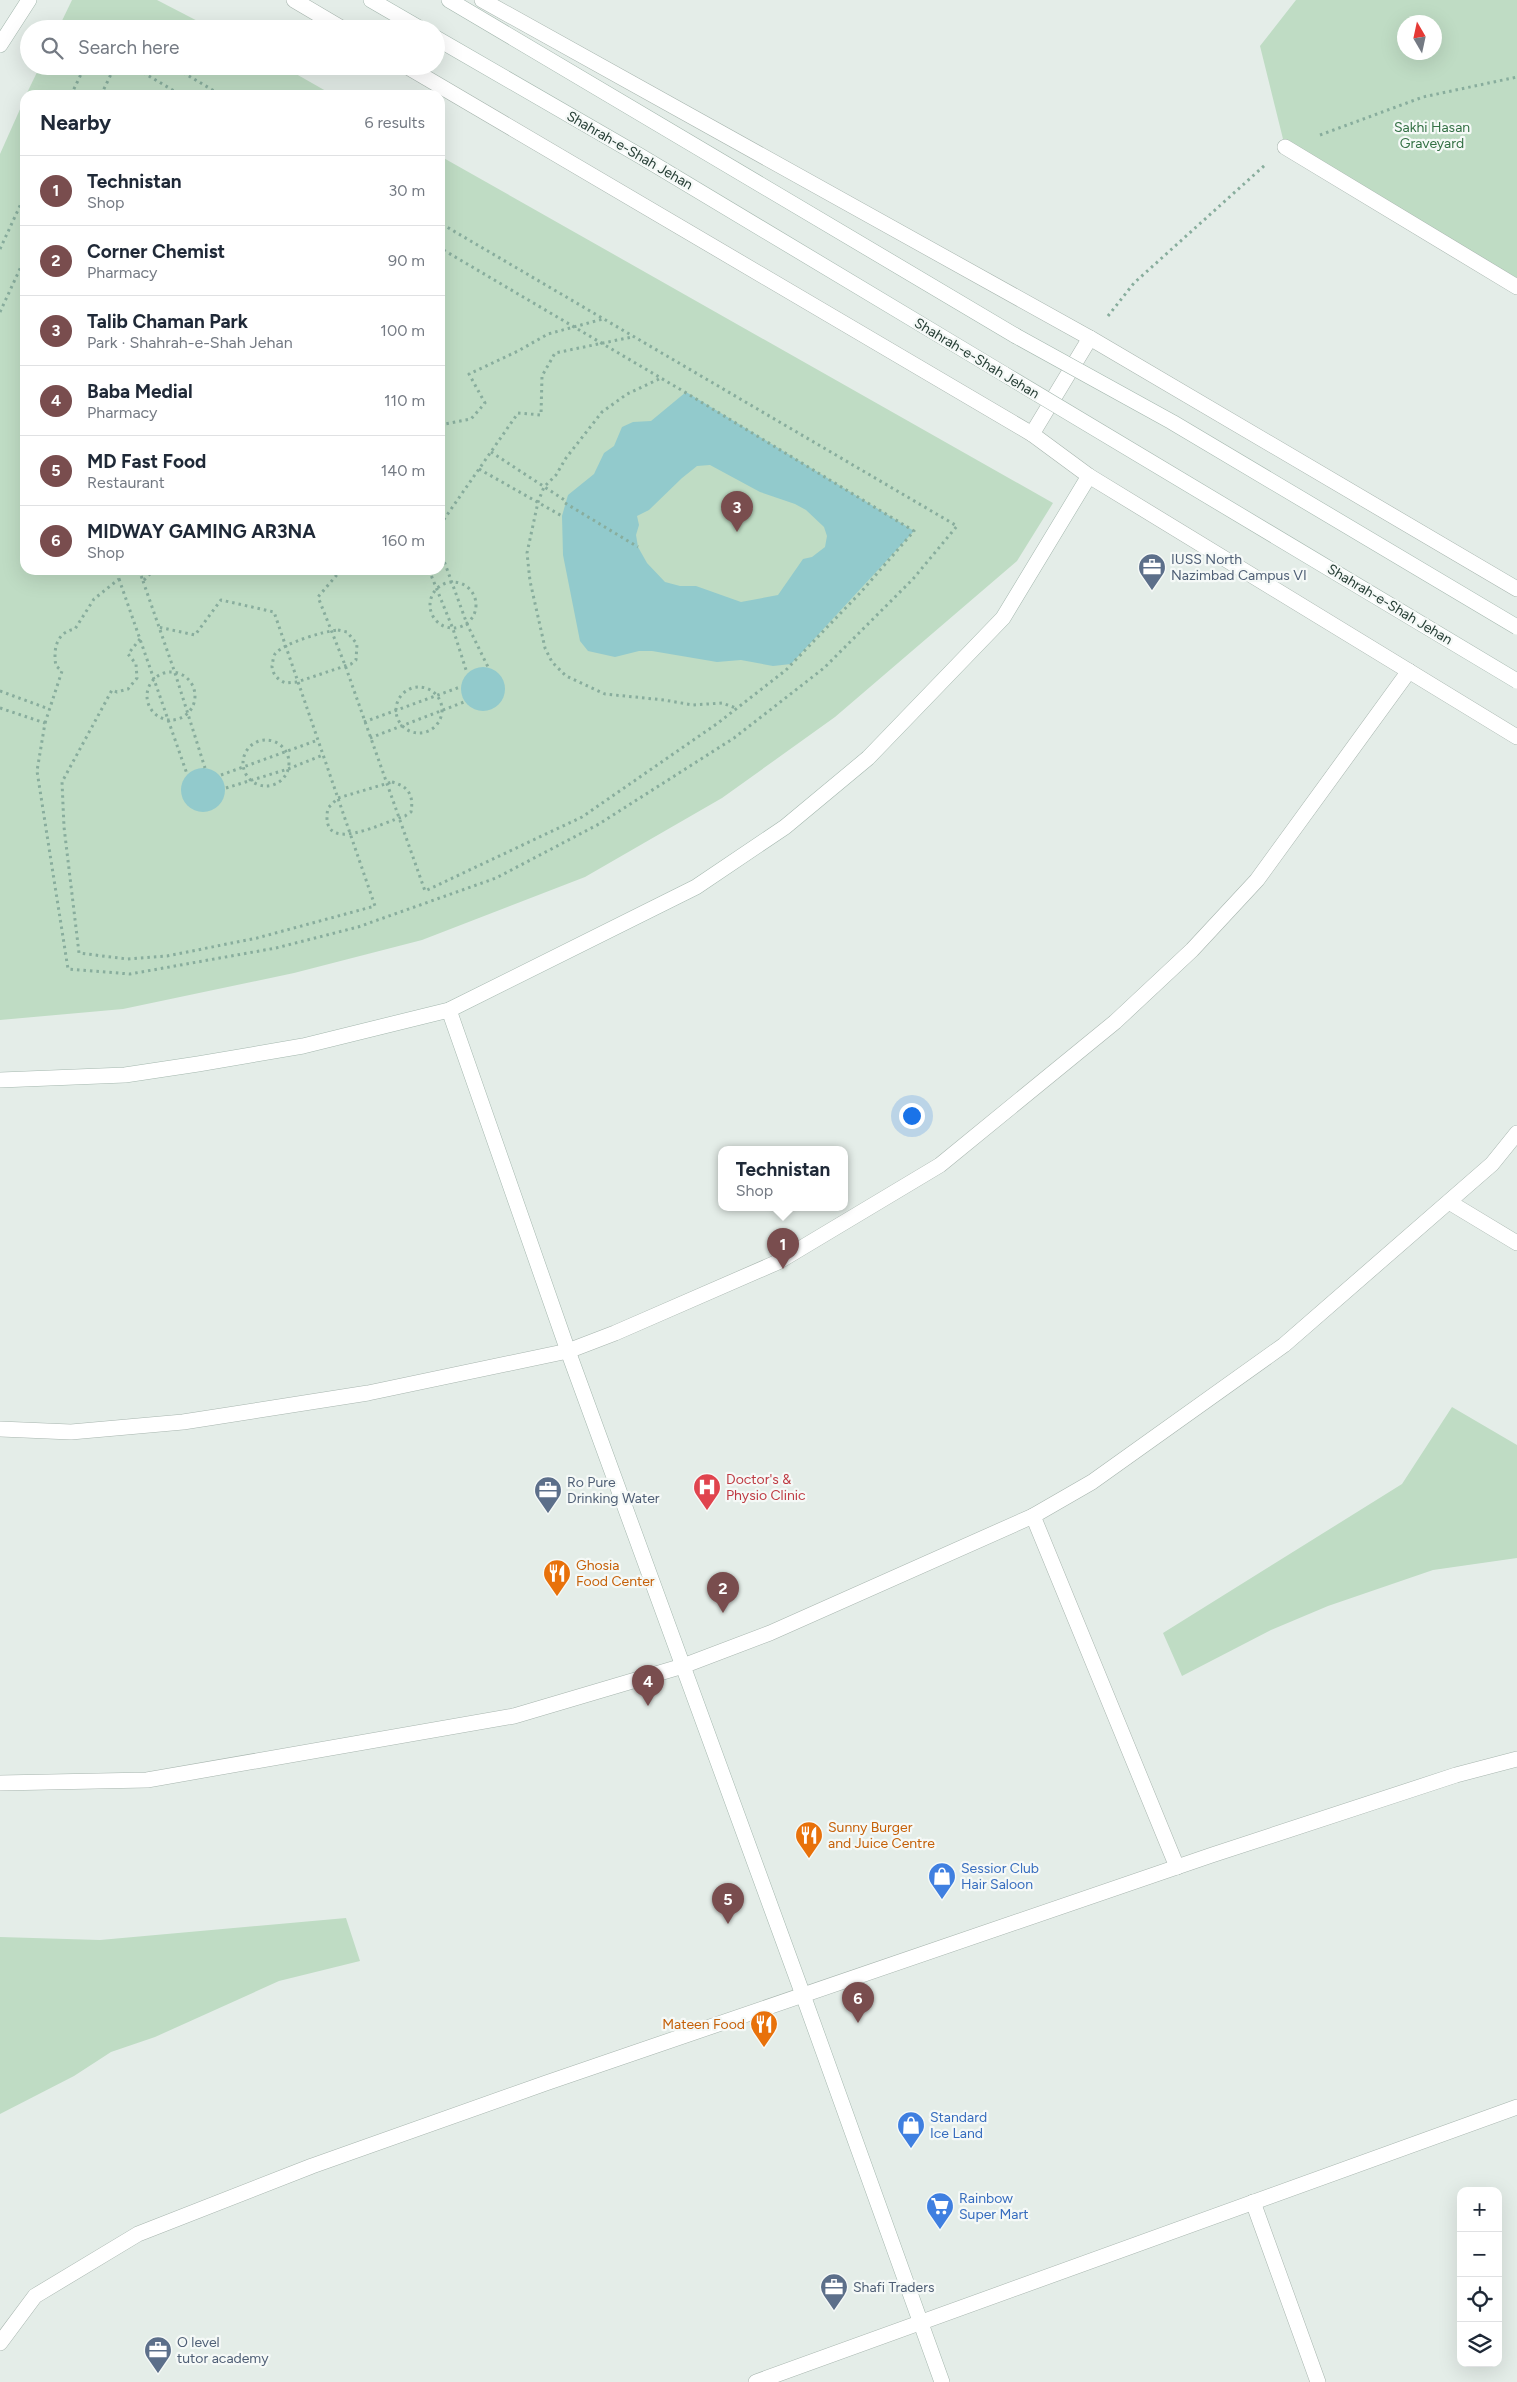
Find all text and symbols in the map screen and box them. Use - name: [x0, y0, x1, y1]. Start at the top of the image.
- north arrow: [1397, 15, 1442, 60]
- search box: [20, 20, 445, 75]
- icon: search: [38, 34, 66, 62]
- text: Search here: [78, 36, 180, 59]
- street label: Shahrah-e-Shah Jehan: [564, 107, 696, 194]
- text: Nearby: [40, 110, 111, 135]
- text: 6 results: [364, 113, 425, 132]
- park label: Sakhi Hasan Graveyard: [1394, 119, 1470, 152]
- text: Technistan: [87, 170, 182, 193]
- text: 1: [53, 181, 59, 200]
- text: 30 m: [388, 181, 425, 200]
- text: Shop: [87, 193, 125, 212]
- text: Corner Chemist: [87, 240, 225, 263]
- text: 2: [51, 251, 61, 270]
- text: 90 m: [388, 251, 425, 270]
- text: Pharmacy: [87, 263, 157, 282]
- text: Talib Chaman Park: [87, 310, 248, 333]
- street label: Shahrah-e-Shah Jehan: [911, 314, 1042, 403]
- text: 3: [52, 321, 60, 340]
- text: 100 m: [380, 321, 425, 340]
- text: Park · Shahrah-e-Shah Jehan: [87, 333, 293, 352]
- text: Baba Medial: [87, 380, 193, 403]
- text: 4: [51, 391, 61, 410]
- text: 110 m: [384, 391, 425, 410]
- text: Pharmacy: [87, 403, 157, 422]
- text: MD Fast Food: [87, 450, 206, 473]
- text: 5: [51, 461, 61, 480]
- text: 140 m: [381, 461, 425, 480]
- text: Restaurant: [87, 473, 165, 492]
- pin: 3: [721, 491, 753, 532]
- text: MIDWAY GAMING AR3NA: [87, 520, 316, 543]
- text: 6: [51, 531, 61, 550]
- text: 160 m: [382, 531, 425, 550]
- text: Shop: [87, 543, 125, 562]
- place label: IUSS North Nazimbad Campus VI: [1171, 551, 1307, 584]
- office icon: IUSS North Nazimbad Campus VI: [1137, 552, 1167, 591]
- street label: Shahrah-e-Shah Jehan: [1324, 560, 1455, 649]
- your location: [899, 1103, 925, 1129]
- popup: [718, 1146, 848, 1211]
- text: Technistan: [736, 1158, 830, 1181]
- text: Shop: [736, 1181, 773, 1200]
- pin: 1: [767, 1228, 799, 1269]
- place label: Doctor's & Physio Clinic: [726, 1471, 806, 1504]
- hospital icon: Doctor's & Physio Clinic: [692, 1472, 722, 1511]
- place label: Ro Pure Drinking Water: [567, 1474, 660, 1507]
- office icon: Ro Pure Drinking Water: [533, 1475, 563, 1514]
- place label: Ghosia Food Center: [576, 1557, 655, 1590]
- restaurant icon: Ghosia Food Center: [542, 1558, 572, 1597]
- pin: 2: [707, 1572, 739, 1613]
- pin: 4: [632, 1665, 664, 1706]
- place label: Sunny Burger and Juice Centre: [828, 1819, 935, 1852]
- restaurant icon: Sunny Burger and Juice Centre: [794, 1820, 824, 1859]
- place label: Sessior Club Hair Saloon: [961, 1860, 1039, 1893]
- shop icon: Sessior Club Hair Saloon: [927, 1861, 957, 1900]
- pin: 5: [712, 1883, 744, 1924]
- pin: 6: [842, 1982, 874, 2023]
- restaurant icon: Mateen Food: [749, 2009, 779, 2048]
- place label: Mateen Food: [662, 2016, 745, 2033]
- place label: Standard Ice Land: [930, 2109, 987, 2142]
- shop icon: Standard Ice Land: [896, 2110, 926, 2149]
- map controls: [1457, 2187, 1502, 2367]
- button: +: [1457, 2187, 1502, 2232]
- place label: Rainbow Super Mart: [959, 2190, 1029, 2223]
- supermarket icon: Rainbow Super Mart: [925, 2191, 955, 2230]
- button: −: [1457, 2232, 1502, 2277]
- office icon: Shafi Traders: [819, 2272, 849, 2311]
- button: locate: [1457, 2277, 1502, 2322]
- place label: Shafi Traders: [853, 2279, 934, 2296]
- button: layers: [1457, 2322, 1502, 2367]
- place label: O level tutor academy: [177, 2334, 269, 2367]
- office icon: O level tutor academy: [143, 2335, 173, 2374]

